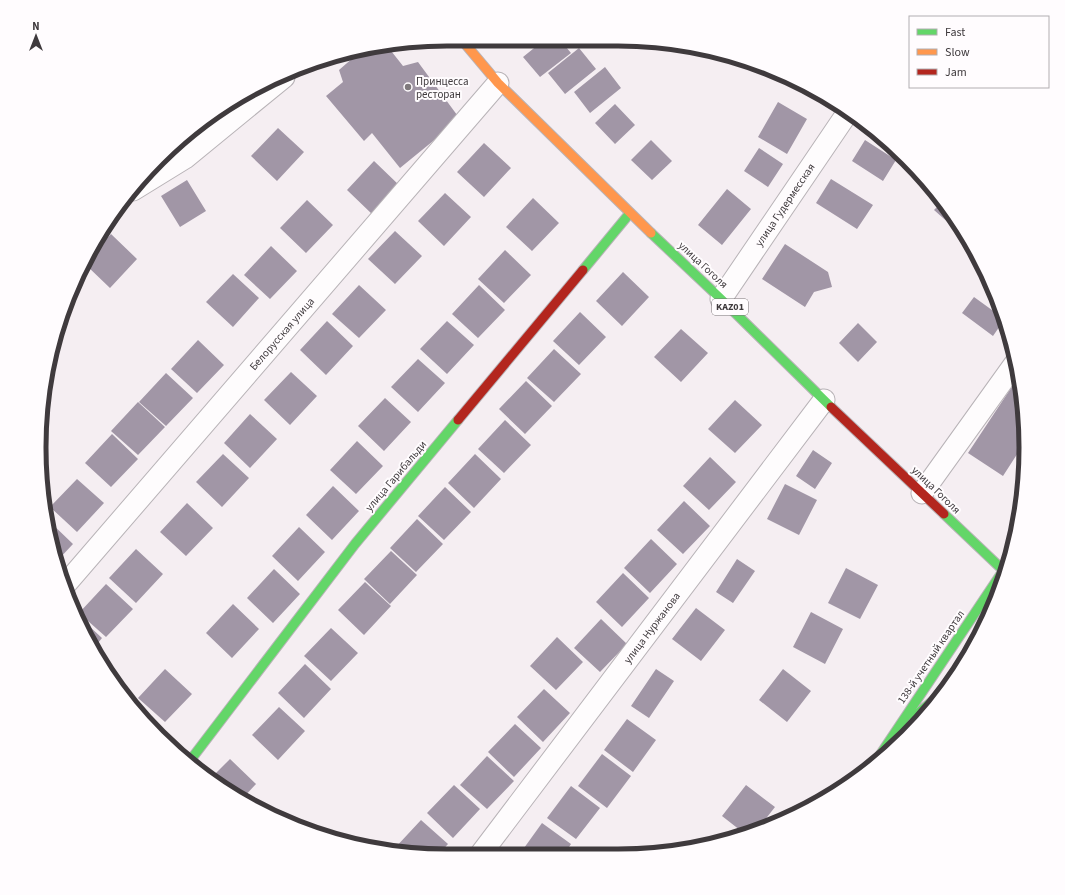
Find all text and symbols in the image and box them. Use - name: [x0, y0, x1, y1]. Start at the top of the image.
- north arrow: [16, 16, 56, 56]
- legend: [909, 16, 1049, 88]
- text: N: [32, 19, 40, 34]
- text: Fast: [945, 24, 965, 41]
- text: Slow: [945, 44, 970, 61]
- text: Jam: [945, 64, 967, 81]
- place label: Принцесса ресторан: [416, 74, 468, 102]
- marker: Принцесса ресторан: [403, 82, 413, 92]
- street label: улица Гудермесская: [752, 160, 818, 250]
- street label: улица Гоголя: [675, 238, 731, 292]
- street label: Белорусская улица: [246, 294, 318, 374]
- road number: KАZ01: [712, 299, 748, 315]
- street label: улица Гарибальди: [362, 437, 430, 515]
- street label: улица Гоголя: [908, 463, 964, 517]
- street label: улица Нуржанова: [620, 589, 684, 667]
- street label: 138-й учетный квартал: [894, 607, 968, 707]

